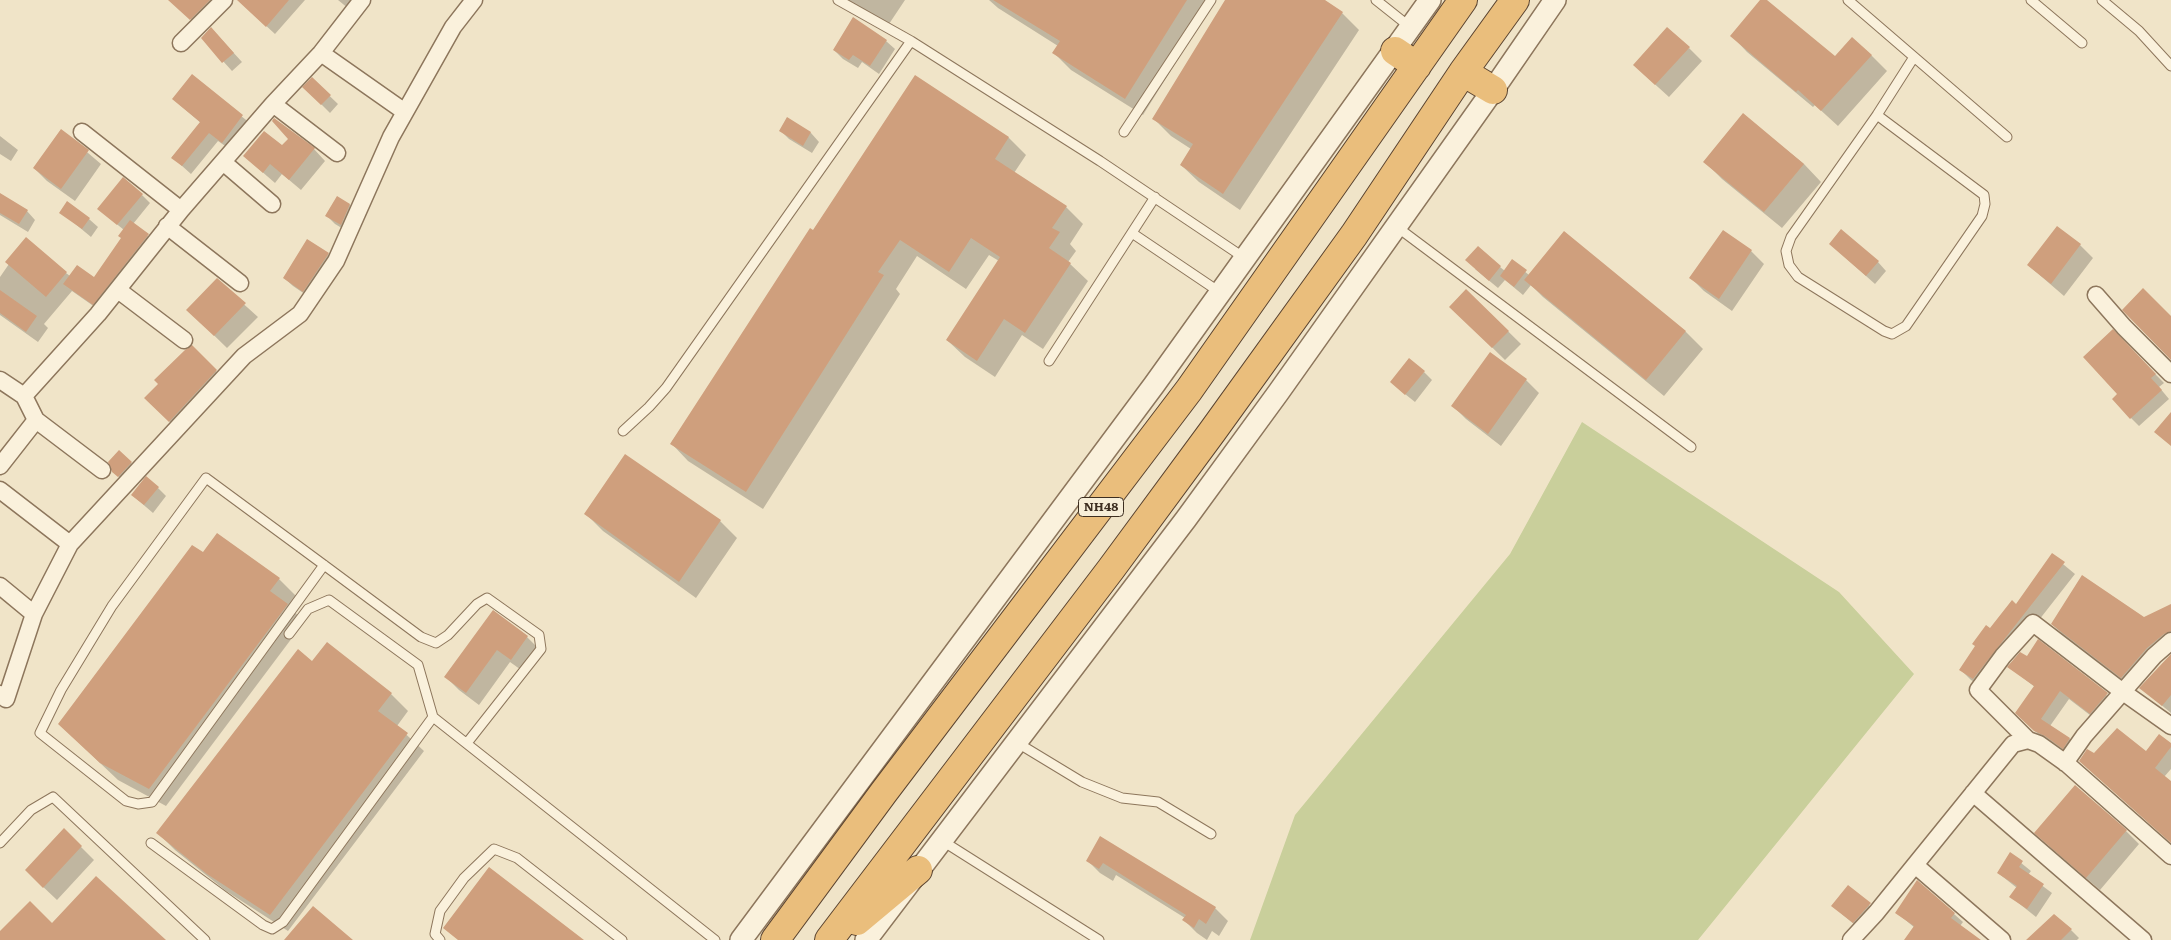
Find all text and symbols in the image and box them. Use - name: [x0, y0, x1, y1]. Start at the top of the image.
- road number: NH48: [1078, 498, 1124, 516]

